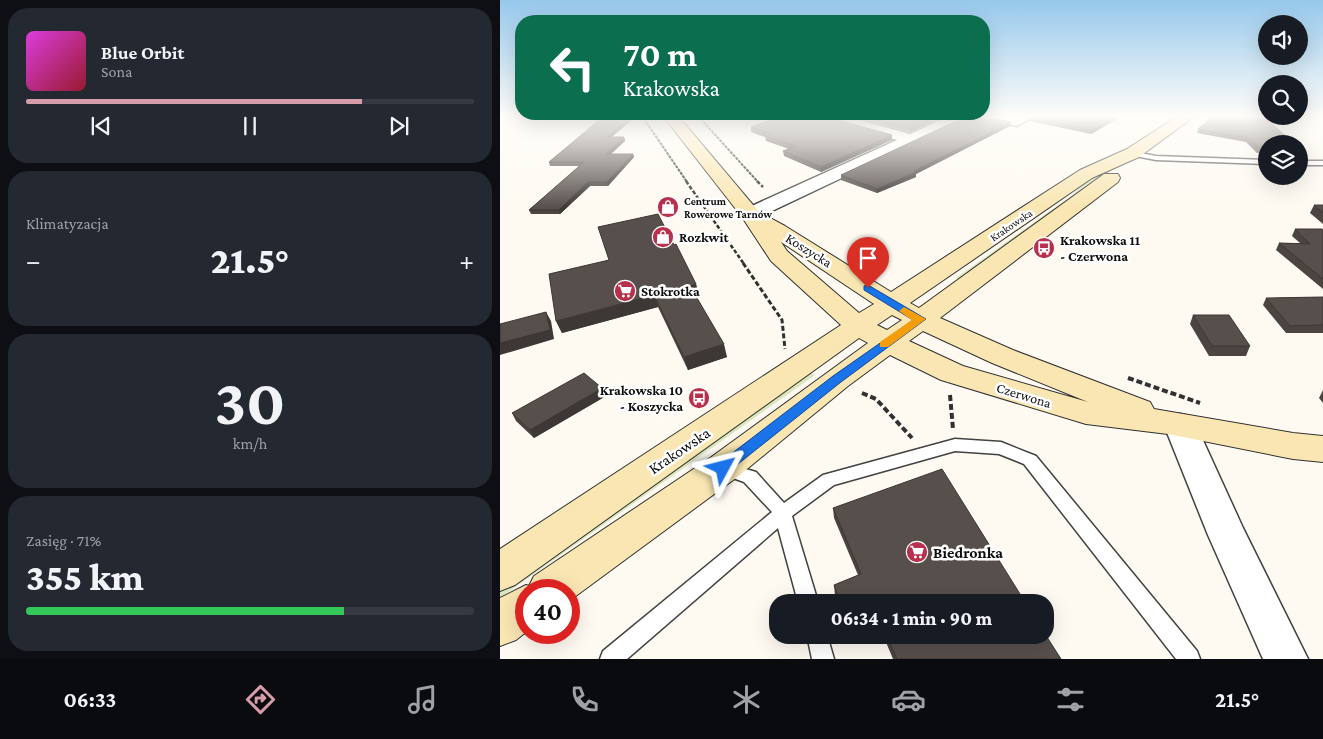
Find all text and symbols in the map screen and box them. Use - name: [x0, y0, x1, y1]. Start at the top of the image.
- map controls: [1258, 15, 1308, 185]
- button: sound: [1258, 15, 1308, 65]
- icon: left: [540, 35, 605, 100]
- text: 70 m: [623, 35, 697, 74]
- text: Blue Orbit: [101, 42, 184, 63]
- text: Sona: [101, 63, 132, 80]
- button: search: [1258, 75, 1308, 125]
- text: Krakowska: [623, 76, 720, 101]
- icon: previous: [87, 112, 115, 140]
- icon: pause: [236, 112, 264, 140]
- icon: next: [385, 112, 413, 140]
- button: layers: [1258, 135, 1308, 185]
- shop icon: Centrum Rowerowe Tarnów: [656, 195, 680, 219]
- place label: Centrum Rowerowe Tarnów: [684, 195, 772, 220]
- street label: Krakowska: [988, 207, 1034, 243]
- text: Klimatyzacja: [26, 215, 109, 232]
- shop icon: Rozkwit: [651, 225, 675, 249]
- place label: Rozkwit: [679, 229, 730, 245]
- street label: Koszycka: [783, 230, 835, 271]
- place label: Krakowska 11 - Czerwona: [1060, 232, 1140, 264]
- bus stop icon: Krakowska 11 - Czerwona: [1032, 236, 1056, 260]
- pin: [847, 237, 889, 288]
- text: 21.5°: [210, 239, 290, 281]
- icon: arrive: [854, 244, 882, 272]
- text: −: [26, 245, 41, 276]
- text: +: [459, 245, 474, 276]
- supermarket icon: Stokrotka: [613, 279, 637, 303]
- place label: Stokrotka: [641, 283, 700, 299]
- text: 30: [214, 366, 286, 438]
- street label: Czerwona: [995, 379, 1054, 411]
- place label: Krakowska 10 - Koszycka: [600, 382, 683, 414]
- bus stop icon: Krakowska 10 - Koszycka: [687, 386, 711, 410]
- street label: Krakowska: [645, 423, 714, 477]
- text: km/h: [233, 435, 267, 452]
- position arrow: [696, 441, 748, 493]
- text: Zasięg · 71%: [26, 532, 101, 549]
- supermarket icon: Biedronka: [905, 540, 929, 564]
- place label: Biedronka: [933, 544, 1003, 561]
- text: 355 km: [26, 556, 144, 598]
- speed limit sign: 40: [515, 579, 580, 644]
- text: 06:34 · 1 min · 90 m: [831, 608, 992, 629]
- icon: directions: [243, 682, 278, 717]
- icon: music: [405, 682, 440, 717]
- icon: phone: [567, 682, 602, 717]
- icon: climate: [729, 682, 764, 717]
- icon: car: [891, 682, 926, 717]
- icon: filters: [1053, 682, 1088, 717]
- text: 06:33: [63, 687, 116, 712]
- text: 21.5°: [1215, 687, 1259, 712]

